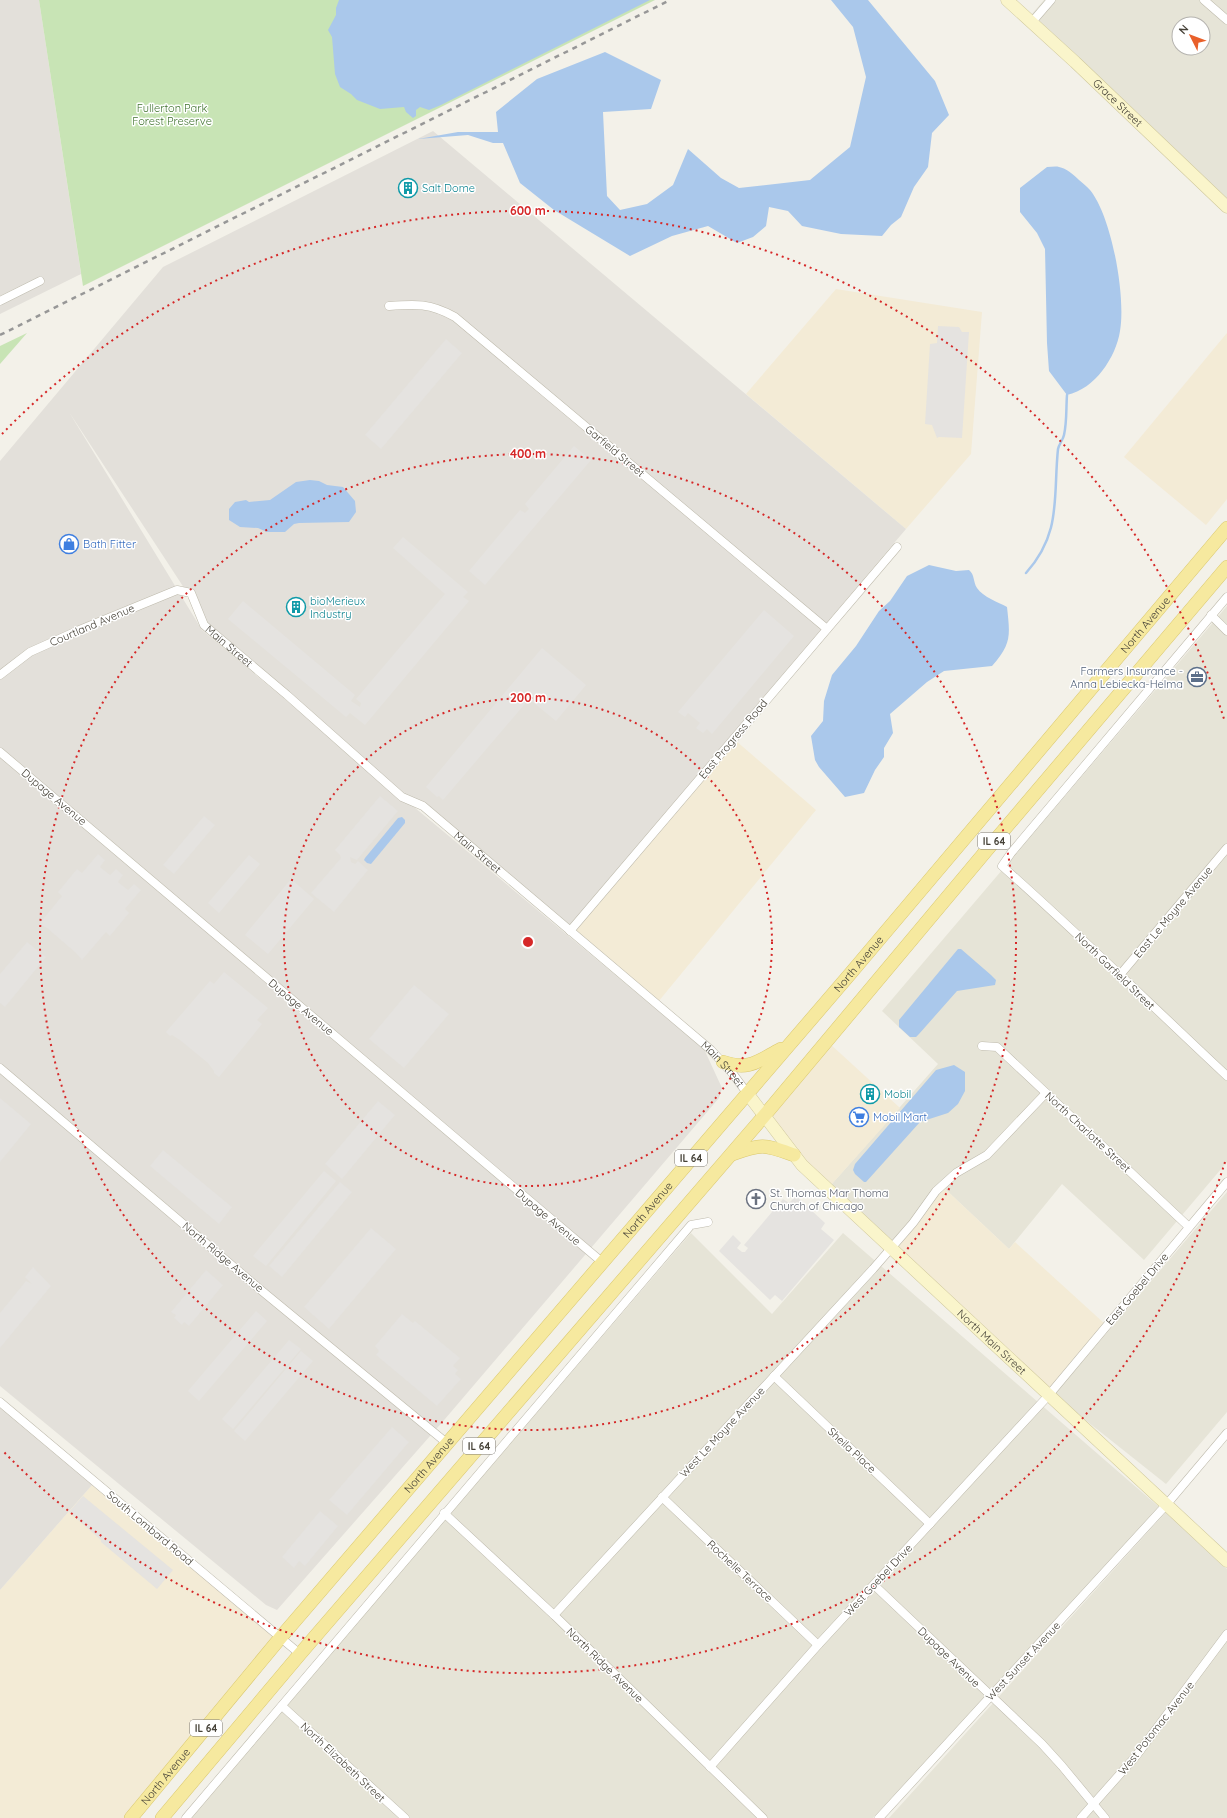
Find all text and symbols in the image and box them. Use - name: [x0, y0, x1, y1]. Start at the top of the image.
- north arrow: [1171, 16, 1211, 56]
- text: N: [1176, 22, 1191, 37]
- street label: Grace Street: [1090, 76, 1146, 130]
- park label: Fullerton Park Forest Preserve: [132, 101, 212, 128]
- building icon: Salt Dome: [397, 177, 419, 199]
- place label: Salt Dome: [422, 181, 475, 195]
- text: 600 m: [510, 203, 546, 218]
- street label: Garfield Street: [582, 422, 648, 480]
- text: 400 m: [510, 446, 546, 461]
- shop icon: Bath Fitter: [58, 533, 80, 555]
- place label: Bath Fitter: [83, 537, 137, 551]
- place label: bioMerieux Industry: [310, 594, 365, 621]
- street label: North Avenue: [1117, 594, 1173, 656]
- building icon: bioMerieux Industry: [285, 596, 307, 618]
- street label: Courtland Avenue: [47, 601, 137, 649]
- street label: Main Street: [203, 622, 256, 670]
- place label: Farmers Insurance - Anna Lebiecka-Helma: [1070, 664, 1183, 691]
- office icon: Farmers Insurance - Anna Lebiecka-Helma: [1186, 666, 1208, 688]
- text: 200 m: [510, 690, 546, 705]
- street label: East Progress Road: [696, 696, 770, 782]
- street label: Dupage Avenue: [18, 766, 90, 828]
- street label: Main Street: [451, 828, 504, 876]
- road number: IL 64: [978, 833, 1010, 849]
- street label: East Le Moyne Avenue: [1131, 863, 1215, 961]
- street label: North Garfield Street: [1072, 929, 1158, 1013]
- street label: North Avenue: [831, 933, 886, 995]
- centre of rings: [521, 935, 535, 949]
- street label: Dupage Avenue: [265, 976, 337, 1038]
- street label: Main Street: [698, 1038, 747, 1090]
- building icon: Mobil: [859, 1083, 881, 1105]
- place label: Mobil: [884, 1087, 911, 1101]
- street label: North Charlotte Street: [1042, 1089, 1134, 1175]
- supermarket icon: Mobil Mart: [848, 1106, 870, 1128]
- place label: Mobil Mart: [873, 1110, 927, 1124]
- road number: IL 64: [675, 1150, 707, 1166]
- street label: North Avenue: [620, 1179, 676, 1241]
- street label: Dupage Avenue: [512, 1186, 584, 1248]
- place label: St. Thomas Mar Thoma Church of Chicago: [770, 1186, 889, 1213]
- church icon: St. Thomas Mar Thoma Church of Chicago: [745, 1188, 767, 1210]
- street label: North Ridge Avenue: [180, 1219, 266, 1295]
- street label: East Goebel Drive: [1103, 1250, 1171, 1328]
- street label: North Main Street: [954, 1306, 1029, 1378]
- street label: West Le Moyne Avenue: [676, 1384, 768, 1480]
- street label: Sheila Place: [825, 1424, 879, 1476]
- street label: North Avenue: [401, 1434, 457, 1496]
- road number: IL 64: [463, 1438, 495, 1454]
- street label: South Lombard Road: [104, 1488, 196, 1568]
- street label: Rochelle Terrace: [704, 1537, 776, 1605]
- street label: West Goebel Drive: [841, 1541, 915, 1619]
- street label: West Sunset Avenue: [983, 1619, 1063, 1703]
- street label: Dupage Avenue: [915, 1624, 983, 1690]
- street label: North Ridge Avenue: [564, 1625, 646, 1705]
- street label: West Potomac Avenue: [1115, 1678, 1197, 1778]
- street label: North Elizabeth Street: [298, 1719, 389, 1805]
- road number: IL 64: [190, 1720, 222, 1736]
- street label: North Avenue: [138, 1745, 193, 1808]

